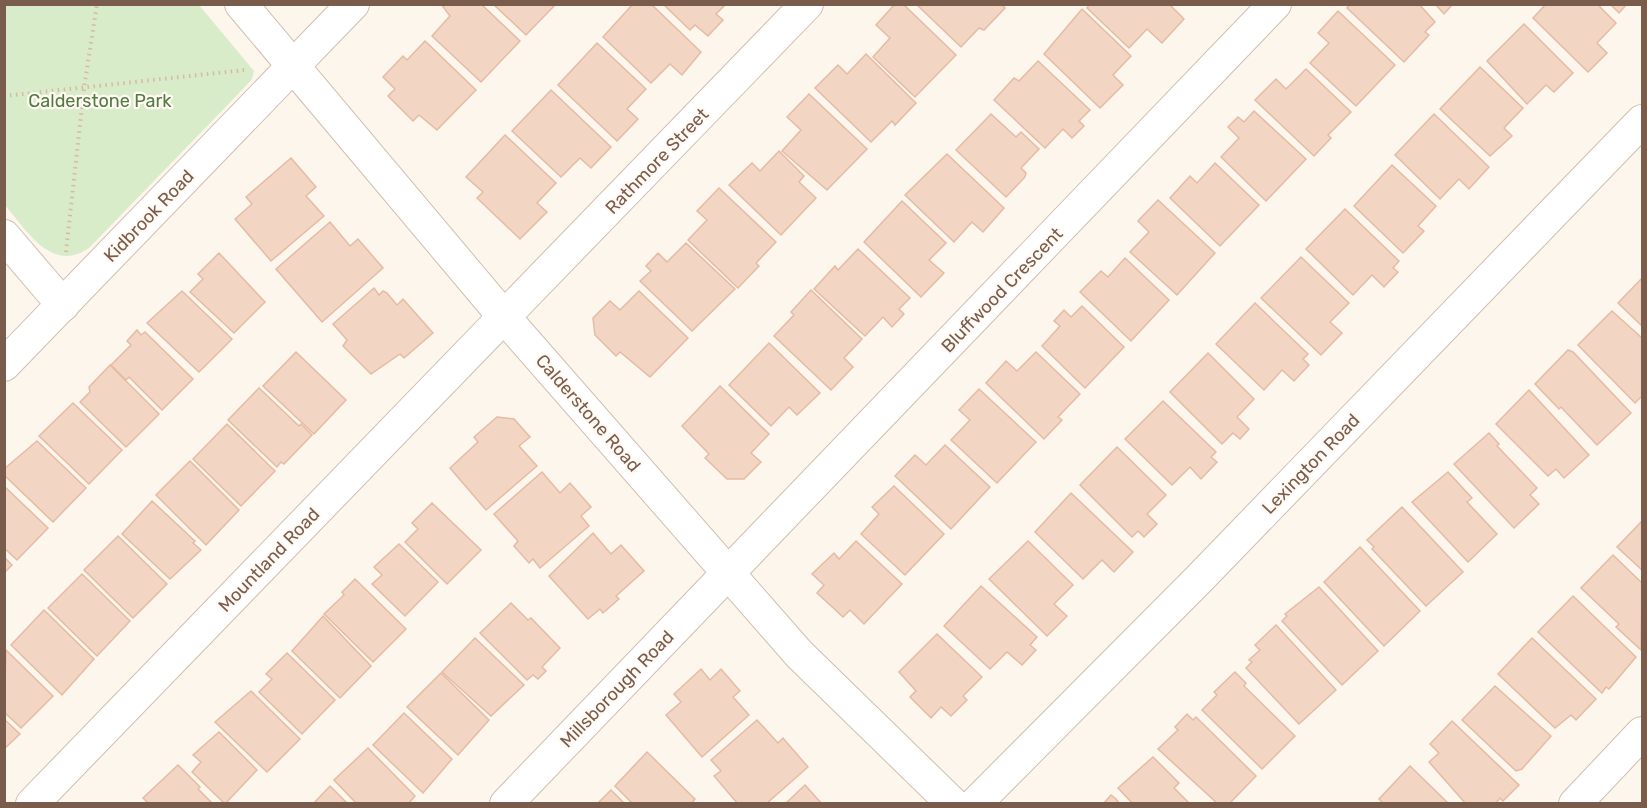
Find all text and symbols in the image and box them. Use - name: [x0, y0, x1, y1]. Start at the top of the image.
- park label: Calderstone Park: [28, 90, 172, 112]
- street label: Rathmore Street: [601, 103, 713, 219]
- street label: Kidbrook Road: [99, 165, 199, 267]
- street label: Bluffwood Crescent: [937, 223, 1067, 357]
- street label: Calderstone Road: [531, 350, 645, 476]
- street label: Lexington Road: [1258, 409, 1364, 519]
- street label: Mountland Road: [214, 503, 324, 617]
- street label: Millsborough Road: [556, 626, 678, 752]

